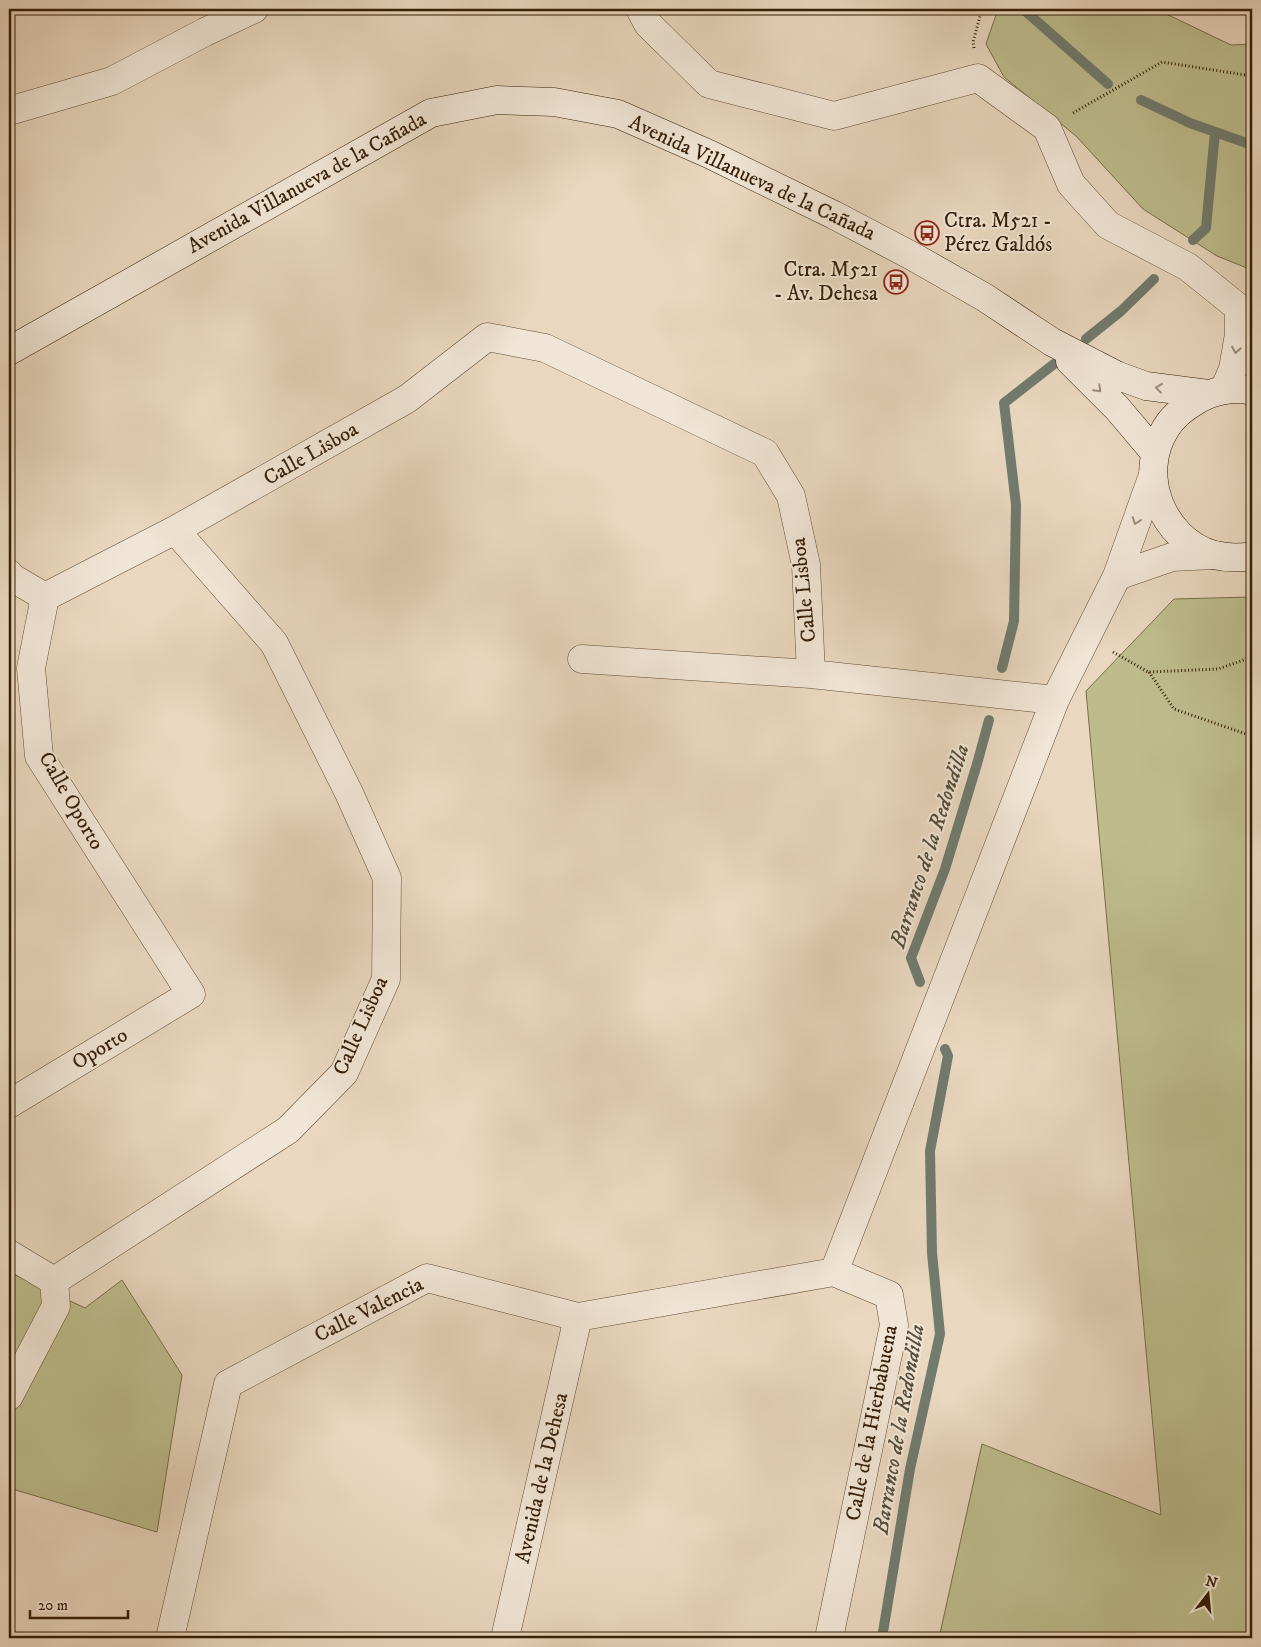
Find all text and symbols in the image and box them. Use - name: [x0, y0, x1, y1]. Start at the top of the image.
- street label: Avenida Villanueva de la Cañada: [183, 106, 431, 260]
- street label: Avenida Villanueva de la Cañada: [625, 109, 880, 247]
- place label: Ctra. M521 - Pérez Galdós: [944, 208, 1052, 258]
- bus stop icon: Ctra. M521 - Pérez Galdós: [914, 220, 940, 246]
- place label: Ctra. M521 - Av. Dehesa: [774, 257, 878, 307]
- bus stop icon: Ctra. M521 - Av. Dehesa: [883, 269, 909, 295]
- one-way arrow: [1231, 346, 1241, 354]
- one-way arrow: [1093, 383, 1102, 392]
- one-way arrow: [1155, 383, 1163, 394]
- street label: Calle Lisboa: [259, 416, 363, 492]
- one-way arrow: [1132, 516, 1142, 525]
- street label: Calle Lisboa: [786, 536, 822, 644]
- water label: Barranco de la Redondilla: [884, 741, 976, 952]
- street label: Calle Oporto: [33, 747, 109, 855]
- street label: Calle Lisboa: [328, 973, 394, 1079]
- street label: Oporto: [67, 1022, 133, 1076]
- street label: Calle Valencia: [310, 1271, 428, 1349]
- water label: Barranco de la Redondilla: [867, 1322, 931, 1537]
- street label: Calle de la Hierbabuena: [840, 1323, 904, 1523]
- street label: Avenida de la Dehesa: [510, 1390, 574, 1566]
- north arrow: [1184, 1570, 1234, 1620]
- text: N: [1203, 1572, 1220, 1593]
- scale bar: [30, 1587, 128, 1619]
- text: 20 m: [38, 1596, 68, 1615]

